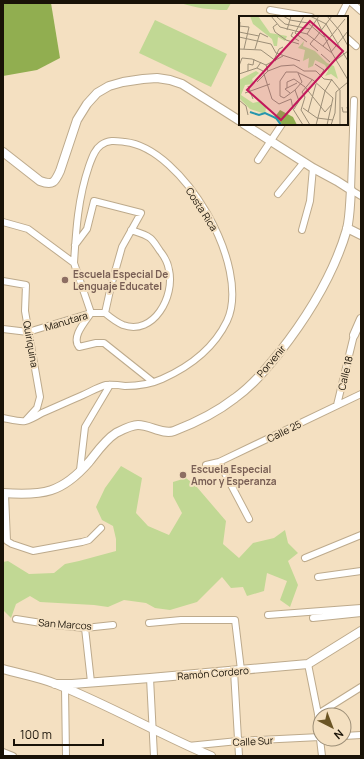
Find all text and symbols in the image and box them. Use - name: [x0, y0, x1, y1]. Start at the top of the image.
- inset map: [239, 16, 348, 125]
- street label: Costa Rica: [183, 184, 221, 234]
- place label: Escuela Especial De Lenguaje Educatel: [73, 267, 168, 293]
- marker: Escuela Especial De Lenguaje Educatel: [60, 275, 70, 285]
- street label: Manutara: [43, 308, 89, 334]
- street label: Quiriquina: [20, 320, 42, 368]
- street label: Porvenir: [253, 342, 289, 380]
- street label: Calle 18: [334, 354, 356, 392]
- street label: Calle 25: [264, 417, 304, 445]
- place label: Escuela Especial Amor y Esperanza: [191, 462, 277, 488]
- marker: Escuela Especial Amor y Esperanza: [178, 470, 188, 480]
- street label: San Marcos: [38, 615, 92, 633]
- street label: Ramón Cordero: [177, 663, 250, 683]
- north arrow: [312, 707, 352, 747]
- scale bar: [14, 721, 103, 747]
- text: 100 m: [20, 726, 52, 743]
- text: N: [331, 727, 347, 743]
- street label: Calle Sur: [232, 733, 274, 749]

